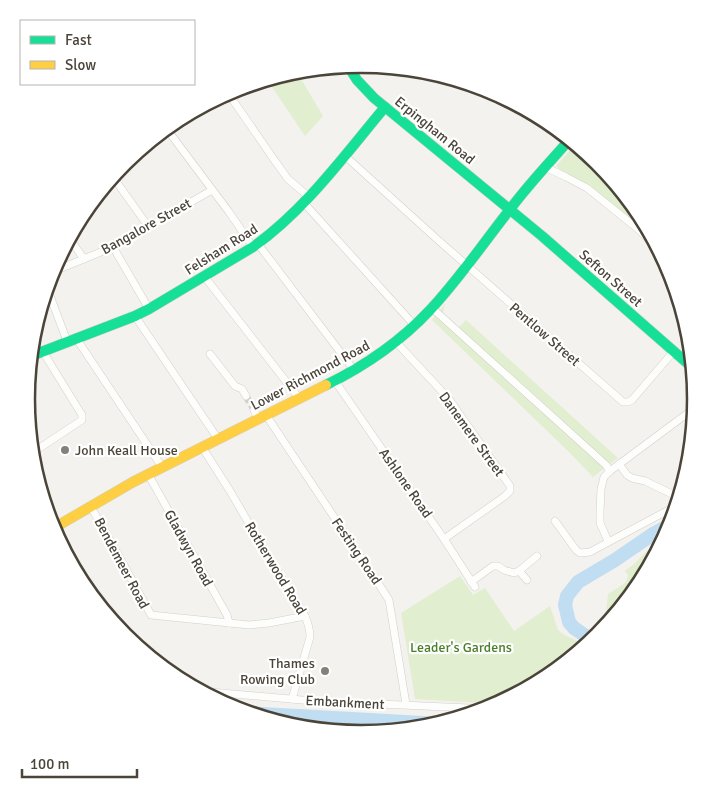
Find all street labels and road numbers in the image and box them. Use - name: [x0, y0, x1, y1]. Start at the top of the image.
- street label: Erpingham Road: [391, 93, 478, 168]
- street label: Bangalore Street: [98, 195, 194, 258]
- street label: Felsham Road: [182, 220, 261, 279]
- street label: Sefton Street: [576, 246, 646, 311]
- street label: Pentlow Street: [506, 299, 583, 370]
- street label: Lower Richmond Road: [248, 337, 373, 414]
- street label: Danemere Street: [435, 389, 508, 480]
- street label: Ashlone Road: [375, 445, 436, 521]
- street label: Gladwyn Road: [161, 507, 217, 590]
- street label: Bendemeer Road: [90, 515, 153, 612]
- street label: Festing Road: [328, 515, 385, 588]
- street label: Rotherwood Road: [241, 519, 310, 618]
- street label: Embankment: [305, 692, 385, 713]

